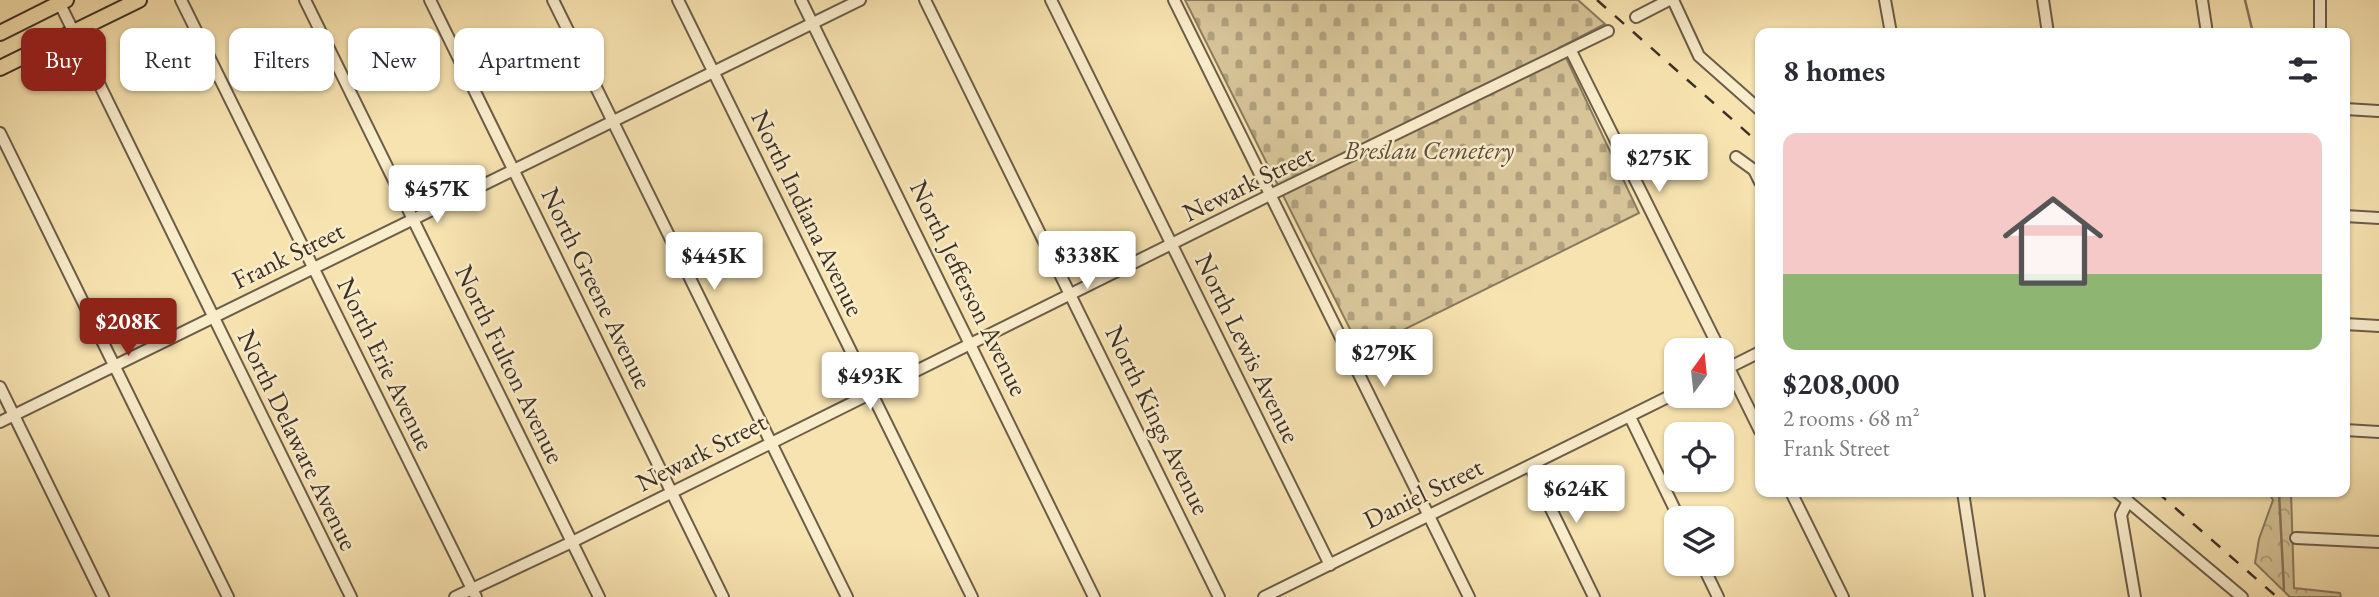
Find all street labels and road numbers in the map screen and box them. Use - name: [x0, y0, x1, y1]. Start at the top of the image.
- street label: North Indiana Avenue: [743, 104, 873, 322]
- street label: Newark Street: [1177, 137, 1319, 229]
- street label: North Jefferson Avenue: [902, 175, 1036, 401]
- street label: North Greene Avenue: [533, 182, 661, 394]
- street label: Frank Street: [226, 213, 350, 297]
- street label: North Lewis Avenue: [1187, 248, 1309, 448]
- street label: North Fulton Avenue: [447, 259, 573, 469]
- street label: North Erie Avenue: [329, 272, 443, 456]
- street label: North Kings Avenue: [1098, 320, 1218, 520]
- street label: North Delaware Avenue: [230, 324, 366, 556]
- street label: Newark Street: [630, 405, 772, 499]
- street label: Daniel Street: [1358, 449, 1488, 537]

